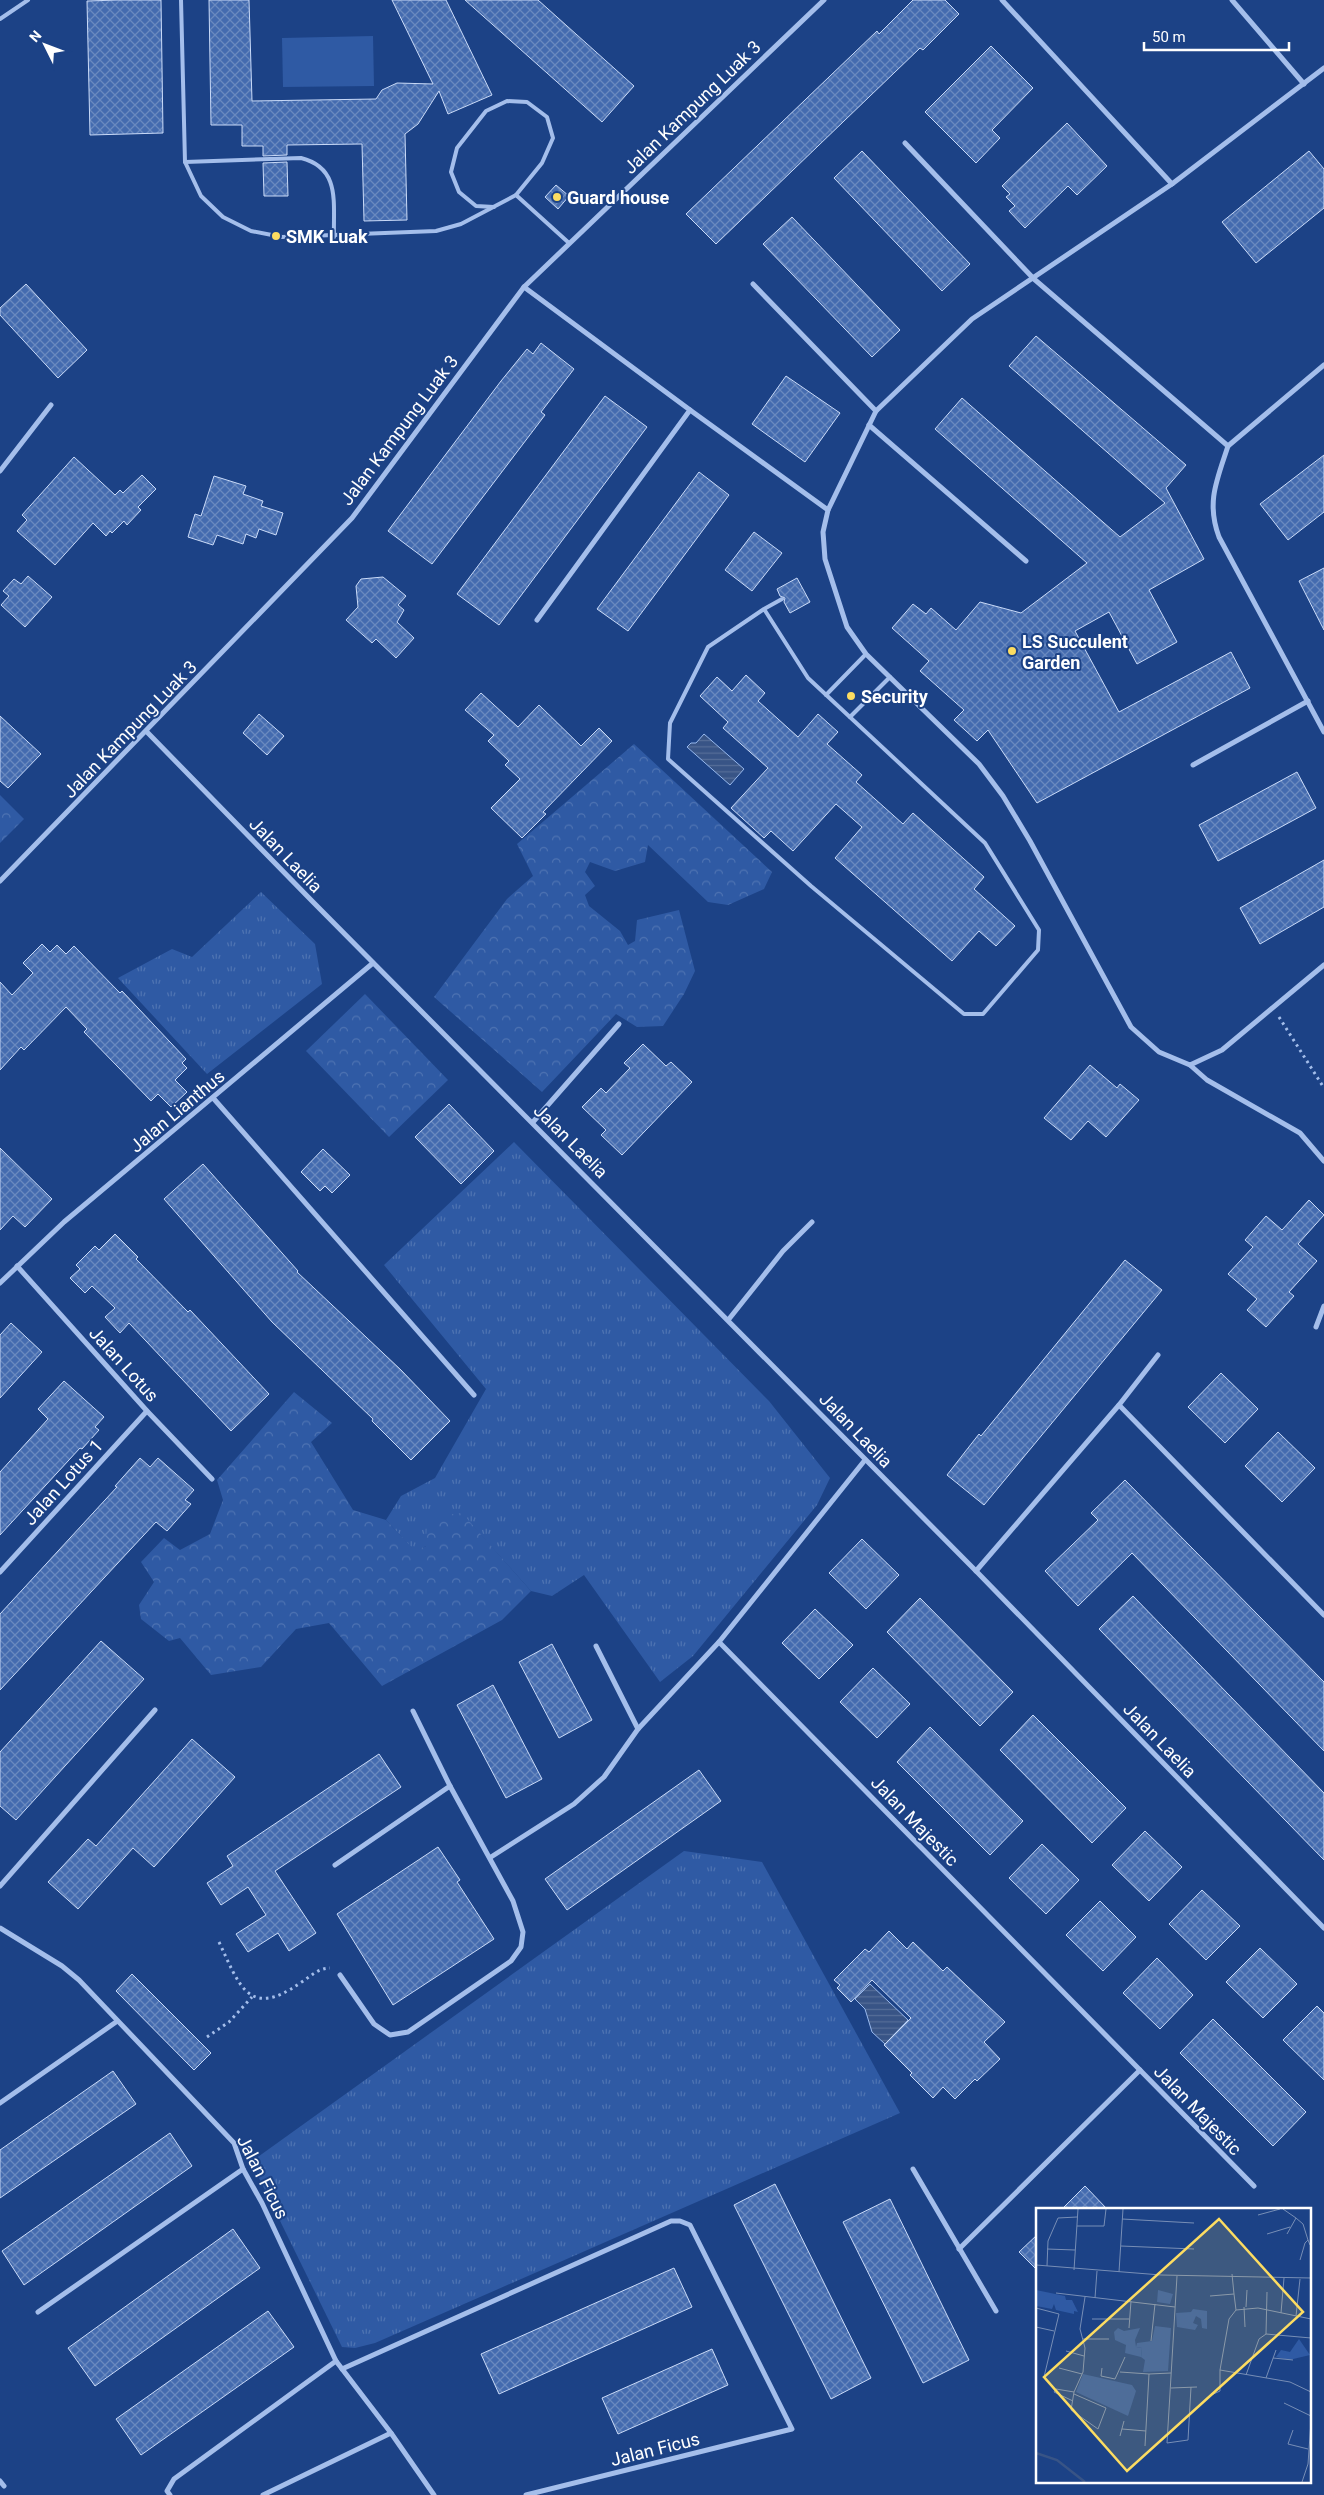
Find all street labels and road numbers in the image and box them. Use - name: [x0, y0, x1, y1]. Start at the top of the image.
- street label: Jalan Kampung Luak 3: [619, 36, 765, 178]
- street label: Jalan Kampung Luak 3: [336, 351, 462, 509]
- street label: Jalan Kampung Luak 3: [59, 656, 201, 802]
- street label: Jalan Laelia: [245, 813, 327, 897]
- street label: Jalan Lianthus: [125, 1065, 229, 1157]
- street label: Jalan Laelia: [530, 1100, 612, 1182]
- street label: Jalan Lotus: [85, 1322, 163, 1406]
- street label: Jalan Laelia: [815, 1388, 897, 1472]
- street label: Jalan Lotus 1: [19, 1435, 107, 1529]
- street label: Jalan Laelia: [1119, 1698, 1201, 1782]
- street label: Jalan Majestic: [867, 1772, 963, 1870]
- street label: Jalan Majestic: [1150, 2061, 1246, 2159]
- street label: Jalan Ficus: [233, 2132, 293, 2222]
- street label: Jalan Ficus: [608, 2428, 702, 2470]

